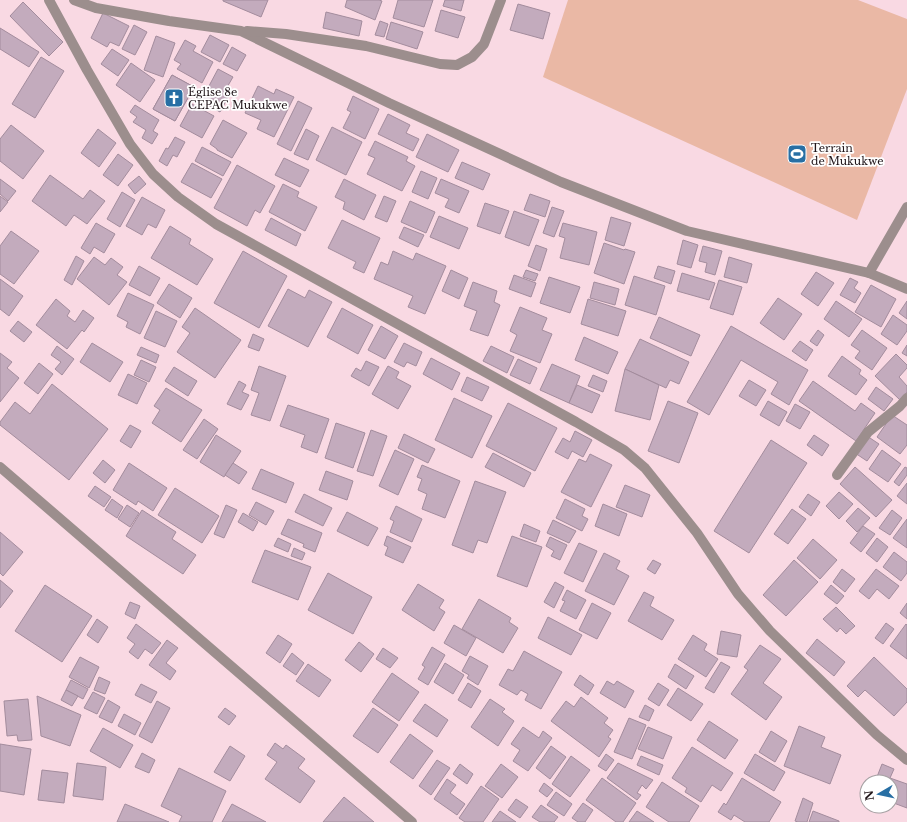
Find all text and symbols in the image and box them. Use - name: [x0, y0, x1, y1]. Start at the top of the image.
- place label: Église 8e CEPAC Mukukwe: [188, 85, 288, 112]
- church icon: Église 8e CEPAC Mukukwe: [163, 87, 185, 109]
- place label: Terrain de Mukukwe: [811, 141, 883, 168]
- sports icon: Terrain de Mukukwe: [786, 143, 808, 165]
- north arrow: [859, 774, 899, 814]
- text: N: [861, 789, 877, 802]

